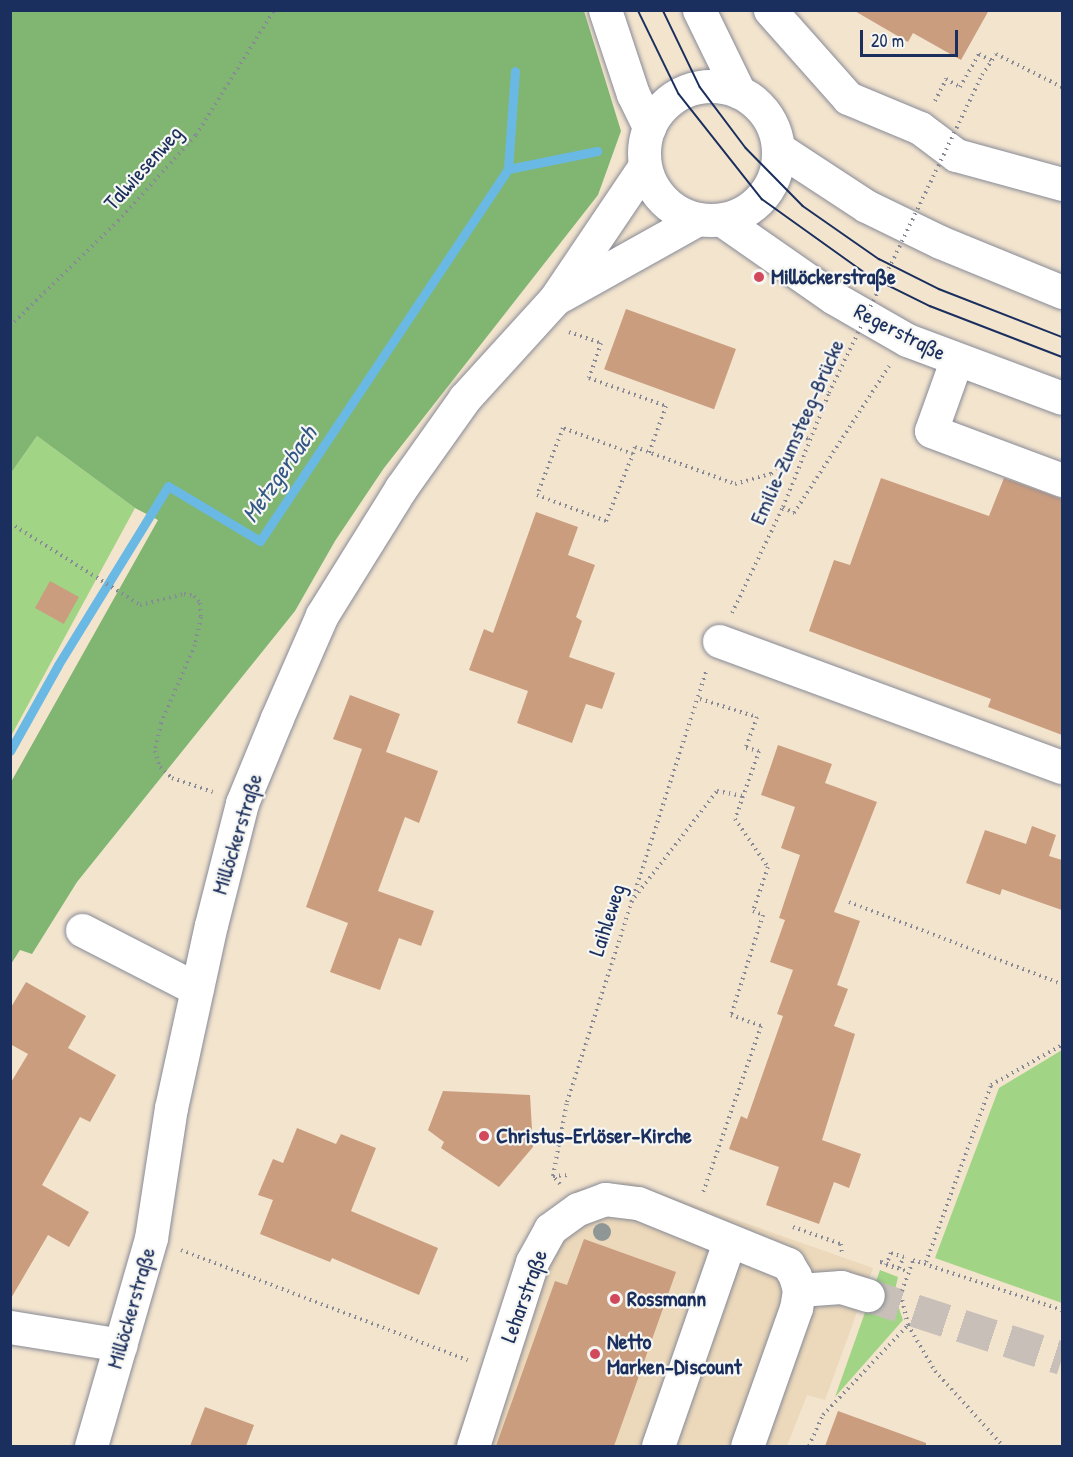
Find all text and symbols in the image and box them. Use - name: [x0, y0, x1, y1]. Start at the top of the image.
- scale bar: [863, 18, 960, 56]
- text: 20 m: [871, 28, 904, 53]
- street label: Talwiesenweg: [98, 120, 188, 216]
- place label: Millöckerstraße: [771, 264, 896, 290]
- marker: Millöckerstraße: [752, 270, 766, 284]
- street label: Regerstraße: [850, 298, 950, 366]
- street label: Emilie-Zumsteeg-Brücke: [744, 335, 850, 529]
- water label: Metzgerbach: [236, 420, 322, 528]
- street label: Millöckerstraße: [206, 770, 268, 898]
- street label: Laihleweg: [583, 881, 631, 959]
- place label: Christus-Erlöser-Kirche: [496, 1123, 692, 1149]
- marker: Christus-Erlöser-Kirche: [477, 1129, 491, 1143]
- street label: Millöckerstraße: [101, 1244, 161, 1372]
- street label: Leharstraße: [495, 1246, 553, 1346]
- place label: Rossmann: [627, 1286, 706, 1312]
- marker: Rossmann: [608, 1292, 622, 1306]
- place label: Netto Marken-Discount: [607, 1328, 741, 1380]
- marker: Netto Marken-Discount: [588, 1347, 602, 1361]

